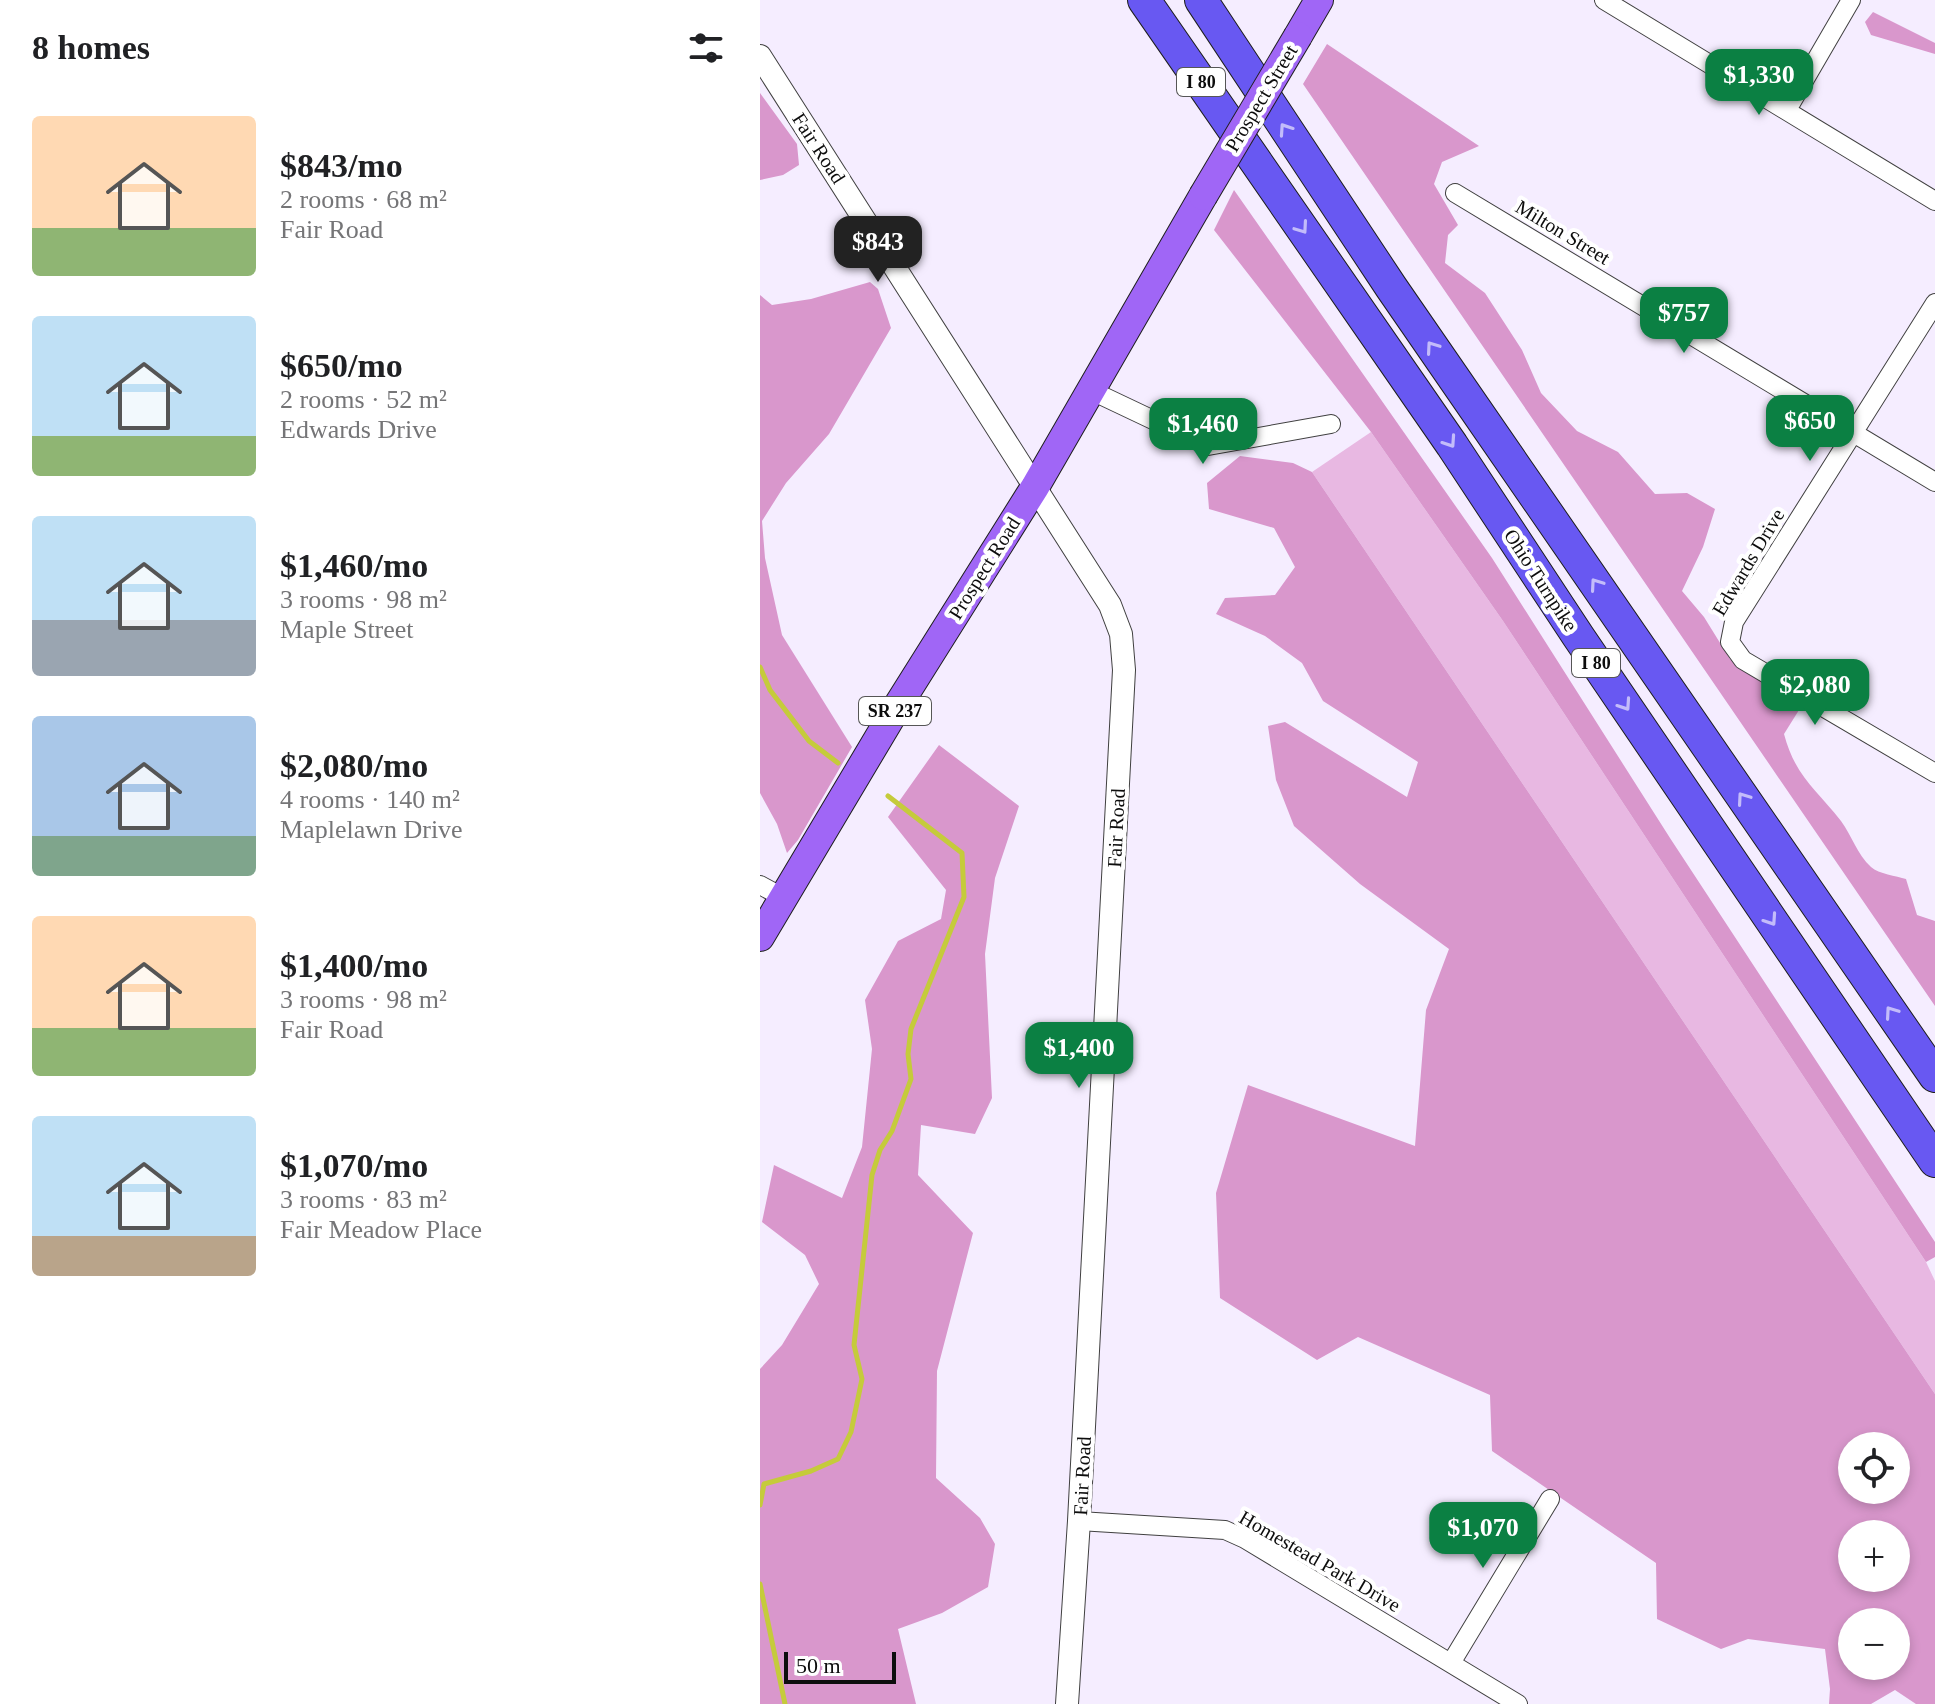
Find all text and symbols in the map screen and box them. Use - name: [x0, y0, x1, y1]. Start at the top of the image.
- icon: filters: [684, 26, 728, 70]
- text: 8 homes: [32, 29, 150, 66]
- street label: Prospect Street: [1221, 40, 1303, 156]
- pin: $1,330: [1694, 49, 1824, 117]
- text: $1,330: [1723, 60, 1795, 89]
- road number: I 80: [1177, 68, 1225, 96]
- street label: Fair Road: [788, 109, 850, 187]
- one-way arrow: [1280, 123, 1295, 138]
- text: $843/mo: [280, 147, 403, 184]
- icon: home: [96, 148, 192, 244]
- text: 2 rooms · 68 m²: [280, 185, 447, 214]
- street label: Milton Street: [1512, 195, 1615, 269]
- text: Fair Road: [280, 215, 383, 244]
- pin: $843: [831, 216, 925, 284]
- one-way arrow: [1292, 220, 1307, 234]
- text: $843: [852, 227, 904, 256]
- pin: $757: [1637, 287, 1731, 355]
- text: $757: [1658, 298, 1710, 327]
- one-way arrow: [1427, 341, 1442, 355]
- text: $650/mo: [280, 347, 403, 384]
- icon: home: [96, 348, 192, 444]
- text: 2 rooms · 52 m²: [280, 385, 447, 414]
- pin: $650: [1763, 395, 1857, 463]
- pin: $1,460: [1138, 398, 1268, 466]
- text: $650: [1784, 406, 1836, 435]
- text: $1,460: [1167, 409, 1239, 438]
- text: Edwards Drive: [280, 415, 437, 444]
- one-way arrow: [1440, 434, 1455, 448]
- street label: Edwards Drive: [1708, 505, 1789, 619]
- street label: Prospect Road: [944, 513, 1025, 624]
- street label: Ohio Turnpike: [1499, 525, 1582, 636]
- text: $1,460/mo: [280, 547, 428, 584]
- icon: home: [96, 548, 192, 644]
- one-way arrow: [1591, 578, 1606, 592]
- text: 3 rooms · 98 m²: [280, 585, 447, 614]
- text: Maple Street: [280, 615, 414, 644]
- road number: I 80: [1572, 649, 1620, 677]
- pin: $2,080: [1750, 659, 1880, 727]
- text: $2,080: [1779, 670, 1851, 699]
- road number: SR 237: [859, 697, 931, 725]
- one-way arrow: [1615, 697, 1630, 711]
- text: $2,080/mo: [280, 747, 428, 784]
- icon: home: [96, 748, 192, 844]
- text: 4 rooms · 140 m²: [280, 785, 460, 814]
- street label: Fair Road: [1103, 788, 1129, 868]
- one-way arrow: [1738, 792, 1753, 807]
- text: Maplelawn Drive: [280, 815, 463, 844]
- one-way arrow: [1761, 912, 1776, 926]
- text: $1,400/mo: [280, 947, 428, 984]
- icon: home: [96, 948, 192, 1044]
- text: 3 rooms · 98 m²: [280, 985, 447, 1014]
- one-way arrow: [1886, 1007, 1901, 1021]
- text: Fair Road: [280, 1015, 383, 1044]
- pin: $1,400: [1014, 1022, 1144, 1090]
- text: $1,400: [1043, 1033, 1115, 1062]
- text: $1,070/mo: [280, 1147, 428, 1184]
- icon: home: [96, 1148, 192, 1244]
- text: 3 rooms · 83 m²: [280, 1185, 447, 1214]
- text: Fair Meadow Place: [280, 1215, 482, 1244]
- map controls: [1838, 1432, 1910, 1680]
- button: locate: [1838, 1432, 1910, 1504]
- street label: Fair Road: [1069, 1436, 1095, 1516]
- pin: $1,070: [1418, 1502, 1548, 1570]
- street label: Homestead Park Drive: [1236, 1506, 1404, 1616]
- text: $1,070: [1447, 1513, 1519, 1542]
- button: +: [1838, 1520, 1910, 1592]
- button: −: [1838, 1608, 1910, 1680]
- scale bar: [784, 1648, 896, 1684]
- text: 50 m: [796, 1653, 841, 1678]

